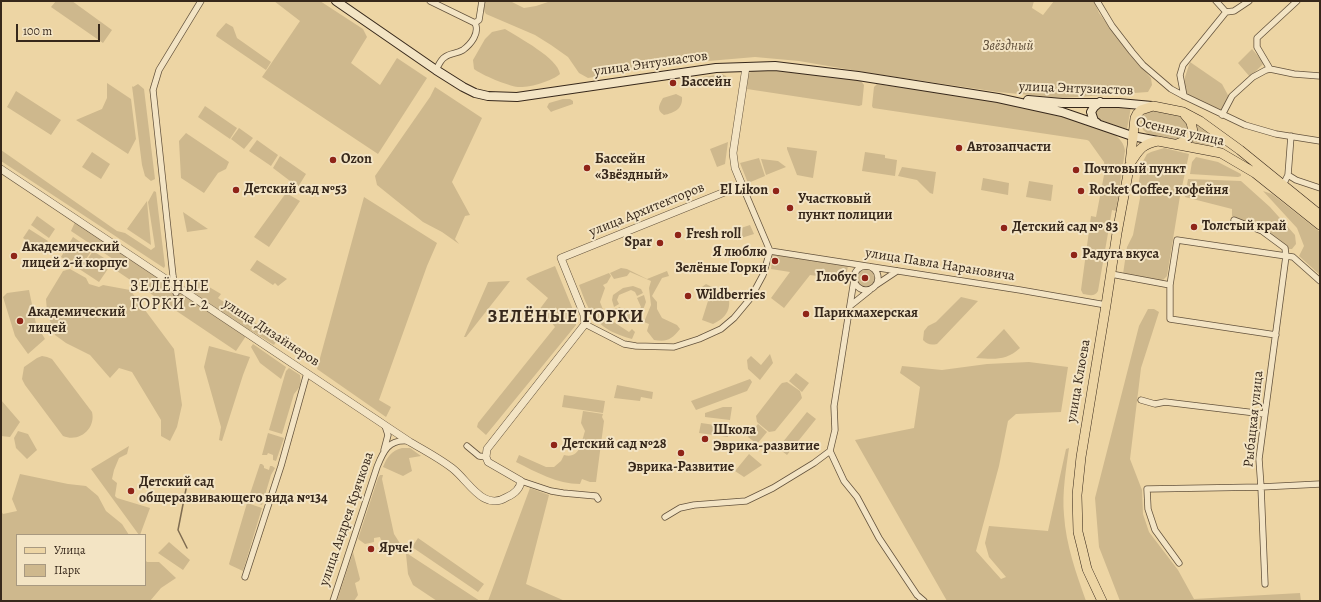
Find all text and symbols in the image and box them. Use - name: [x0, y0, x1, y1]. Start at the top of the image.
- scale bar: [18, 16, 102, 42]
- text: 100 m: [23, 23, 52, 39]
- park label: Звёздный: [983, 39, 1033, 55]
- street label: улица Энтузиастов: [593, 48, 709, 80]
- place label: Бассейн: [681, 75, 731, 91]
- marker: Бассейн: [668, 78, 678, 88]
- street label: улица Энтузиастов: [1018, 79, 1134, 99]
- street label: Осенняя улица: [1134, 114, 1226, 150]
- place label: Автозапчасти: [967, 140, 1051, 156]
- marker: Автозапчасти: [954, 143, 964, 153]
- place label: Ozon: [341, 152, 372, 168]
- place label: Бассейн «Звёздный»: [595, 152, 668, 184]
- marker: Ozon: [328, 155, 338, 165]
- place label: Почтовый пункт: [1084, 162, 1186, 178]
- marker: Бассейн «Звёздный»: [582, 163, 592, 173]
- marker: Почтовый пункт: [1071, 165, 1081, 175]
- street label: улица Архитекторов: [587, 179, 707, 241]
- place label: Детский сад №53: [244, 182, 347, 198]
- place label: El Likon: [720, 183, 768, 199]
- place label: Rocket Coffee, кофейня: [1089, 183, 1229, 199]
- marker: Детский сад №53: [231, 185, 241, 195]
- marker: El Likon: [771, 186, 781, 196]
- marker: Rocket Coffee, кофейня: [1076, 186, 1086, 196]
- place label: Участковый пункт полиции: [798, 192, 893, 224]
- marker: Участковый пункт полиции: [785, 203, 795, 213]
- place label: Толстый край: [1202, 219, 1287, 235]
- place label: Детский сад № 83: [1012, 220, 1118, 236]
- marker: Толстый край: [1189, 222, 1199, 232]
- marker: Детский сад № 83: [999, 223, 1009, 233]
- place label: Fresh roll: [686, 227, 741, 243]
- marker: Fresh roll: [673, 230, 683, 240]
- place label: Spar: [624, 235, 652, 251]
- marker: Spar: [655, 238, 665, 248]
- place label: Академический лицей 2-й корпус: [22, 240, 128, 272]
- place label: Я люблю Зелёные Горки: [675, 245, 767, 278]
- street label: улица Павла Нарановича: [864, 245, 1016, 285]
- place label: Радуга вкуса: [1082, 247, 1159, 263]
- marker: Радуга вкуса: [1069, 250, 1079, 260]
- marker: Академический лицей 2-й корпус: [9, 251, 19, 261]
- marker: Я люблю Зелёные Горки: [770, 256, 780, 266]
- place label: Глобус: [816, 270, 857, 286]
- marker: Глобус: [860, 273, 870, 283]
- district label: ЗЕЛЁНЫЕ ГОРКИ - 2: [130, 277, 210, 315]
- place label: Wildberries: [696, 288, 765, 304]
- marker: Wildberries: [683, 291, 693, 301]
- street label: улица Дизайнеров: [219, 295, 323, 371]
- place label: Академический лицей: [28, 305, 126, 338]
- place label: Парикмахерская: [814, 306, 918, 322]
- district label: ЗЕЛЁНЫЕ ГОРКИ: [487, 307, 645, 329]
- marker: Парикмахерская: [801, 309, 811, 319]
- marker: Академический лицей: [15, 316, 25, 326]
- street label: улица Клюева: [1063, 338, 1095, 424]
- street label: Рыбацкая улица: [1241, 370, 1267, 468]
- place label: Школа Эврика-развитие: [713, 423, 820, 456]
- marker: Школа Эврика-развитие: [700, 434, 710, 444]
- place label: Детский сад №28: [562, 437, 666, 453]
- marker: Детский сад №28: [549, 440, 559, 450]
- marker: Эврика-Развитие: [676, 448, 686, 458]
- street label: улица Андрея Крячкова: [316, 450, 378, 588]
- place label: Эврика-Развитие: [628, 460, 734, 476]
- place label: Детский сад общеразвивающего вида №134: [139, 475, 328, 508]
- marker: Детский сад общеразвивающего вида №134: [126, 486, 136, 496]
- legend: [16, 534, 146, 586]
- place label: Ярче!: [379, 541, 413, 557]
- text: Улица: [54, 542, 85, 558]
- marker: Ярче!: [366, 544, 376, 554]
- text: Парк: [54, 562, 80, 578]

